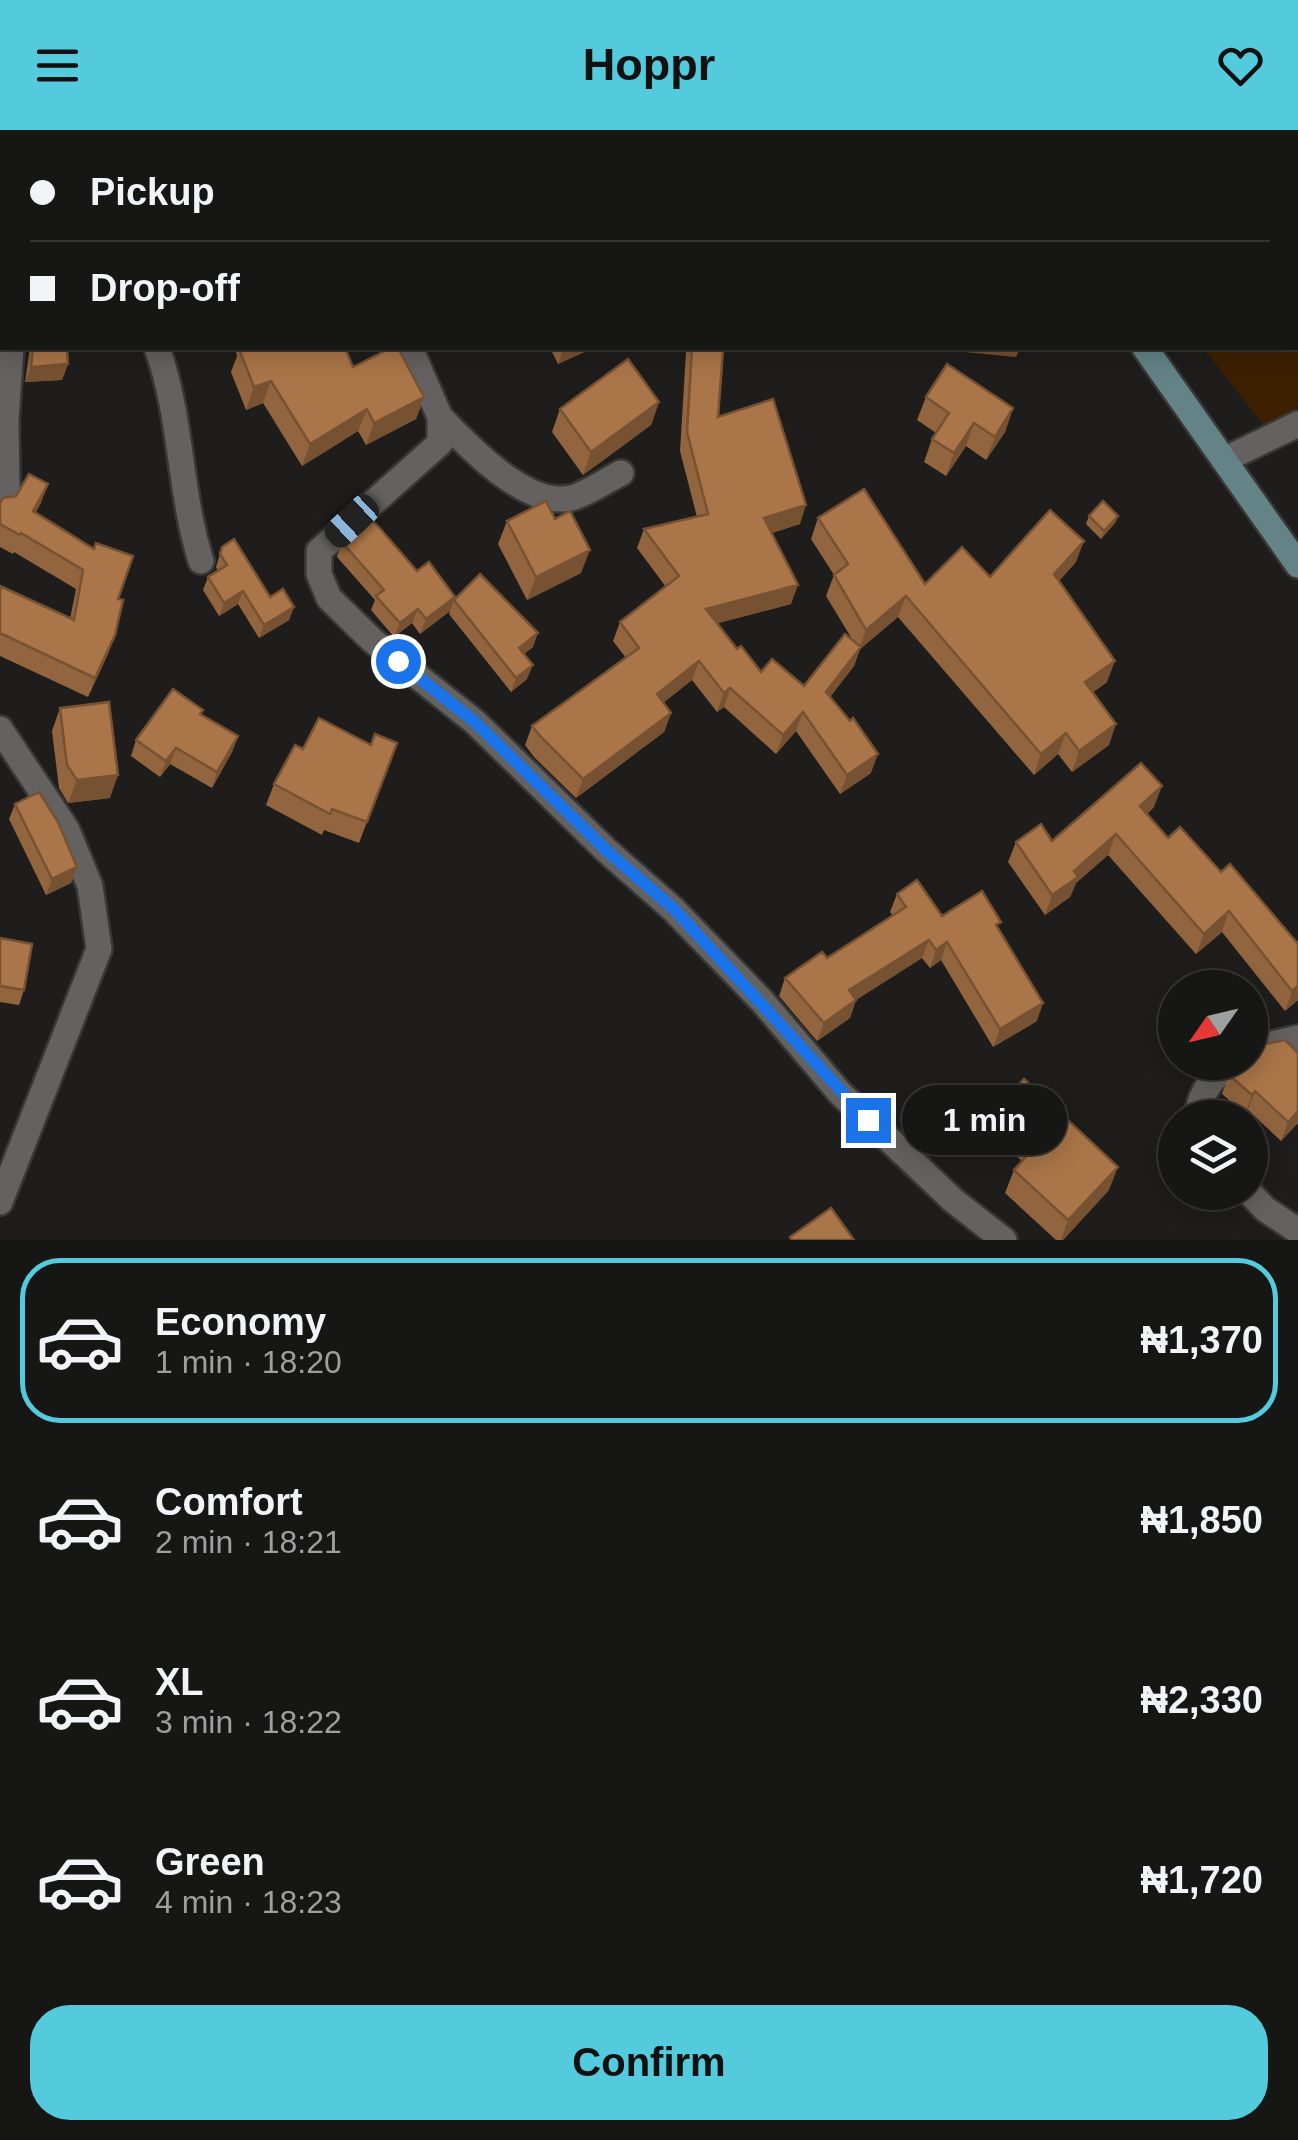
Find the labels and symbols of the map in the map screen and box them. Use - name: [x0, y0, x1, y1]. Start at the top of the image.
- car: [320, 490, 384, 552]
- route start: [376, 639, 421, 684]
- north arrow: [1158, 970, 1268, 1080]
- callout: 1 min: [903, 1085, 1068, 1155]
- route end: [846, 1098, 891, 1143]

